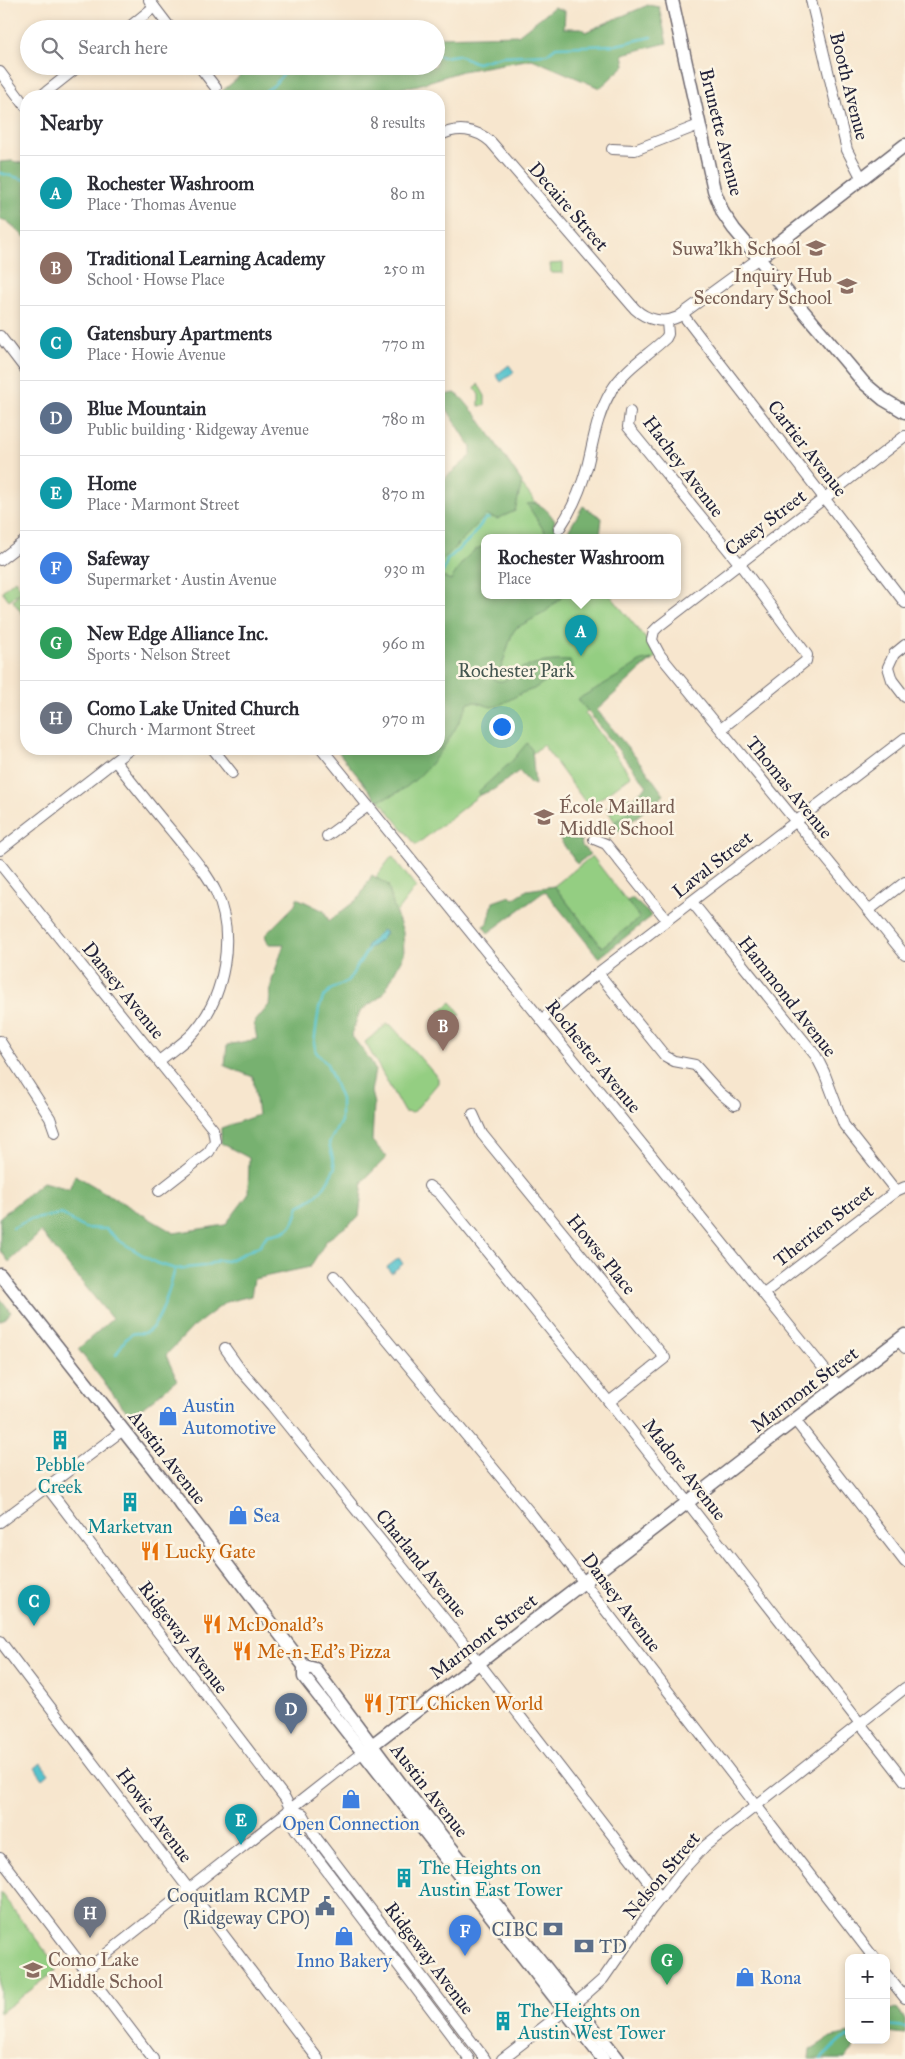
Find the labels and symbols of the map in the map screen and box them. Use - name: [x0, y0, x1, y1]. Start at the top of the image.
- street label: Booth Avenue: [825, 30, 874, 143]
- street label: Brunette Avenue: [695, 66, 748, 198]
- street label: Decaire Street: [524, 157, 614, 256]
- place label: Suwa'lkh School: [672, 237, 802, 260]
- school or university icon: Suwa'lkh School: [805, 237, 827, 259]
- place label: Inquiry Hub Secondary School: [694, 264, 833, 309]
- school or university icon: Inquiry Hub Secondary School: [836, 275, 858, 297]
- street label: Cartier Avenue: [763, 395, 852, 501]
- street label: Hachey Avenue: [638, 411, 729, 522]
- street label: Casey Street: [720, 484, 811, 560]
- pin: A: [565, 615, 597, 656]
- park label: Rochester Park: [458, 659, 574, 682]
- your location: [489, 714, 515, 740]
- street label: Thomas Avenue: [741, 731, 838, 843]
- place label: École Maillard Middle School: [559, 794, 676, 840]
- school or university icon: École Maillard Middle School: [533, 806, 555, 828]
- street label: Laval Street: [668, 826, 757, 903]
- street label: Hammond Avenue: [733, 931, 842, 1061]
- street label: Dansey Avenue: [78, 937, 170, 1043]
- street label: Rochester Avenue: [541, 995, 646, 1118]
- pin: B: [427, 1010, 459, 1051]
- street label: Therrien Street: [769, 1179, 878, 1271]
- street label: Howse Place: [562, 1209, 641, 1299]
- street label: Marmont Street: [746, 1341, 863, 1437]
- place label: Austin Automotive: [182, 1394, 276, 1439]
- street label: Austin Avenue: [123, 1405, 212, 1509]
- shop icon: Austin Automotive: [157, 1405, 179, 1427]
- street label: Madore Avenue: [638, 1414, 732, 1525]
- building icon: Pebble Creek: [49, 1429, 71, 1451]
- place label: Pebble Creek: [35, 1453, 85, 1498]
- building icon: Marketvan: [119, 1491, 141, 1513]
- shop icon: Sea: [227, 1504, 249, 1526]
- place label: Sea: [253, 1504, 281, 1527]
- street label: Charland Avenue: [371, 1505, 472, 1622]
- place label: Marketvan: [87, 1515, 173, 1538]
- restaurant icon: Lucky Gate: [139, 1540, 161, 1562]
- place label: Lucky Gate: [165, 1540, 256, 1563]
- street label: Dansey Avenue: [577, 1548, 666, 1656]
- street label: Ridgeway Avenue: [133, 1576, 233, 1699]
- pin: C: [18, 1585, 50, 1626]
- street label: Marmont Street: [425, 1588, 542, 1684]
- restaurant icon: McDonald's: [201, 1613, 223, 1635]
- place label: McDonald's: [227, 1613, 324, 1636]
- restaurant icon: Me-n-Ed's Pizza: [231, 1640, 253, 1662]
- place label: Me-n-Ed's Pizza: [257, 1640, 392, 1663]
- restaurant icon: JTL Chicken World: [362, 1692, 384, 1714]
- place label: JTL Chicken World: [386, 1692, 543, 1716]
- pin: D: [275, 1693, 307, 1734]
- street label: Austin Avenue: [385, 1738, 474, 1842]
- street label: Howie Avenue: [112, 1763, 198, 1867]
- shop icon: Open Connection: [340, 1788, 362, 1810]
- pin: E: [225, 1804, 257, 1845]
- place label: Open Connection: [282, 1812, 420, 1835]
- street label: Nelson Street: [618, 1827, 705, 1924]
- place label: The Heights on Austin East Tower: [418, 1856, 564, 1901]
- building icon: The Heights on Austin East Tower: [393, 1867, 415, 1889]
- place label: Coquitlam RCMP (Ridgeway CPO): [167, 1884, 310, 1930]
- public building icon: Coquitlam RCMP (Ridgeway CPO): [314, 1895, 336, 1917]
- pin: H: [74, 1897, 106, 1938]
- street label: Ridgeway Avenue: [379, 1897, 479, 2020]
- pin: F: [449, 1915, 481, 1956]
- place label: CIBC: [491, 1918, 538, 1941]
- bank icon: CIBC: [542, 1918, 564, 1940]
- shop icon: Inno Bakery: [333, 1925, 355, 1947]
- bank icon: TD: [573, 1935, 595, 1957]
- place label: TD: [599, 1935, 627, 1958]
- pin: G: [651, 1944, 683, 1985]
- place label: Como Lake Middle School: [48, 1948, 164, 1993]
- place label: Inno Bakery: [296, 1949, 393, 1972]
- school or university icon: Como Lake Middle School: [22, 1959, 44, 1981]
- shop icon: Rona: [734, 1966, 756, 1988]
- place label: Rona: [760, 1966, 802, 1989]
- place label: The Heights on Austin West Tower: [517, 1999, 666, 2044]
- building icon: The Heights on Austin West Tower: [492, 2010, 514, 2032]

